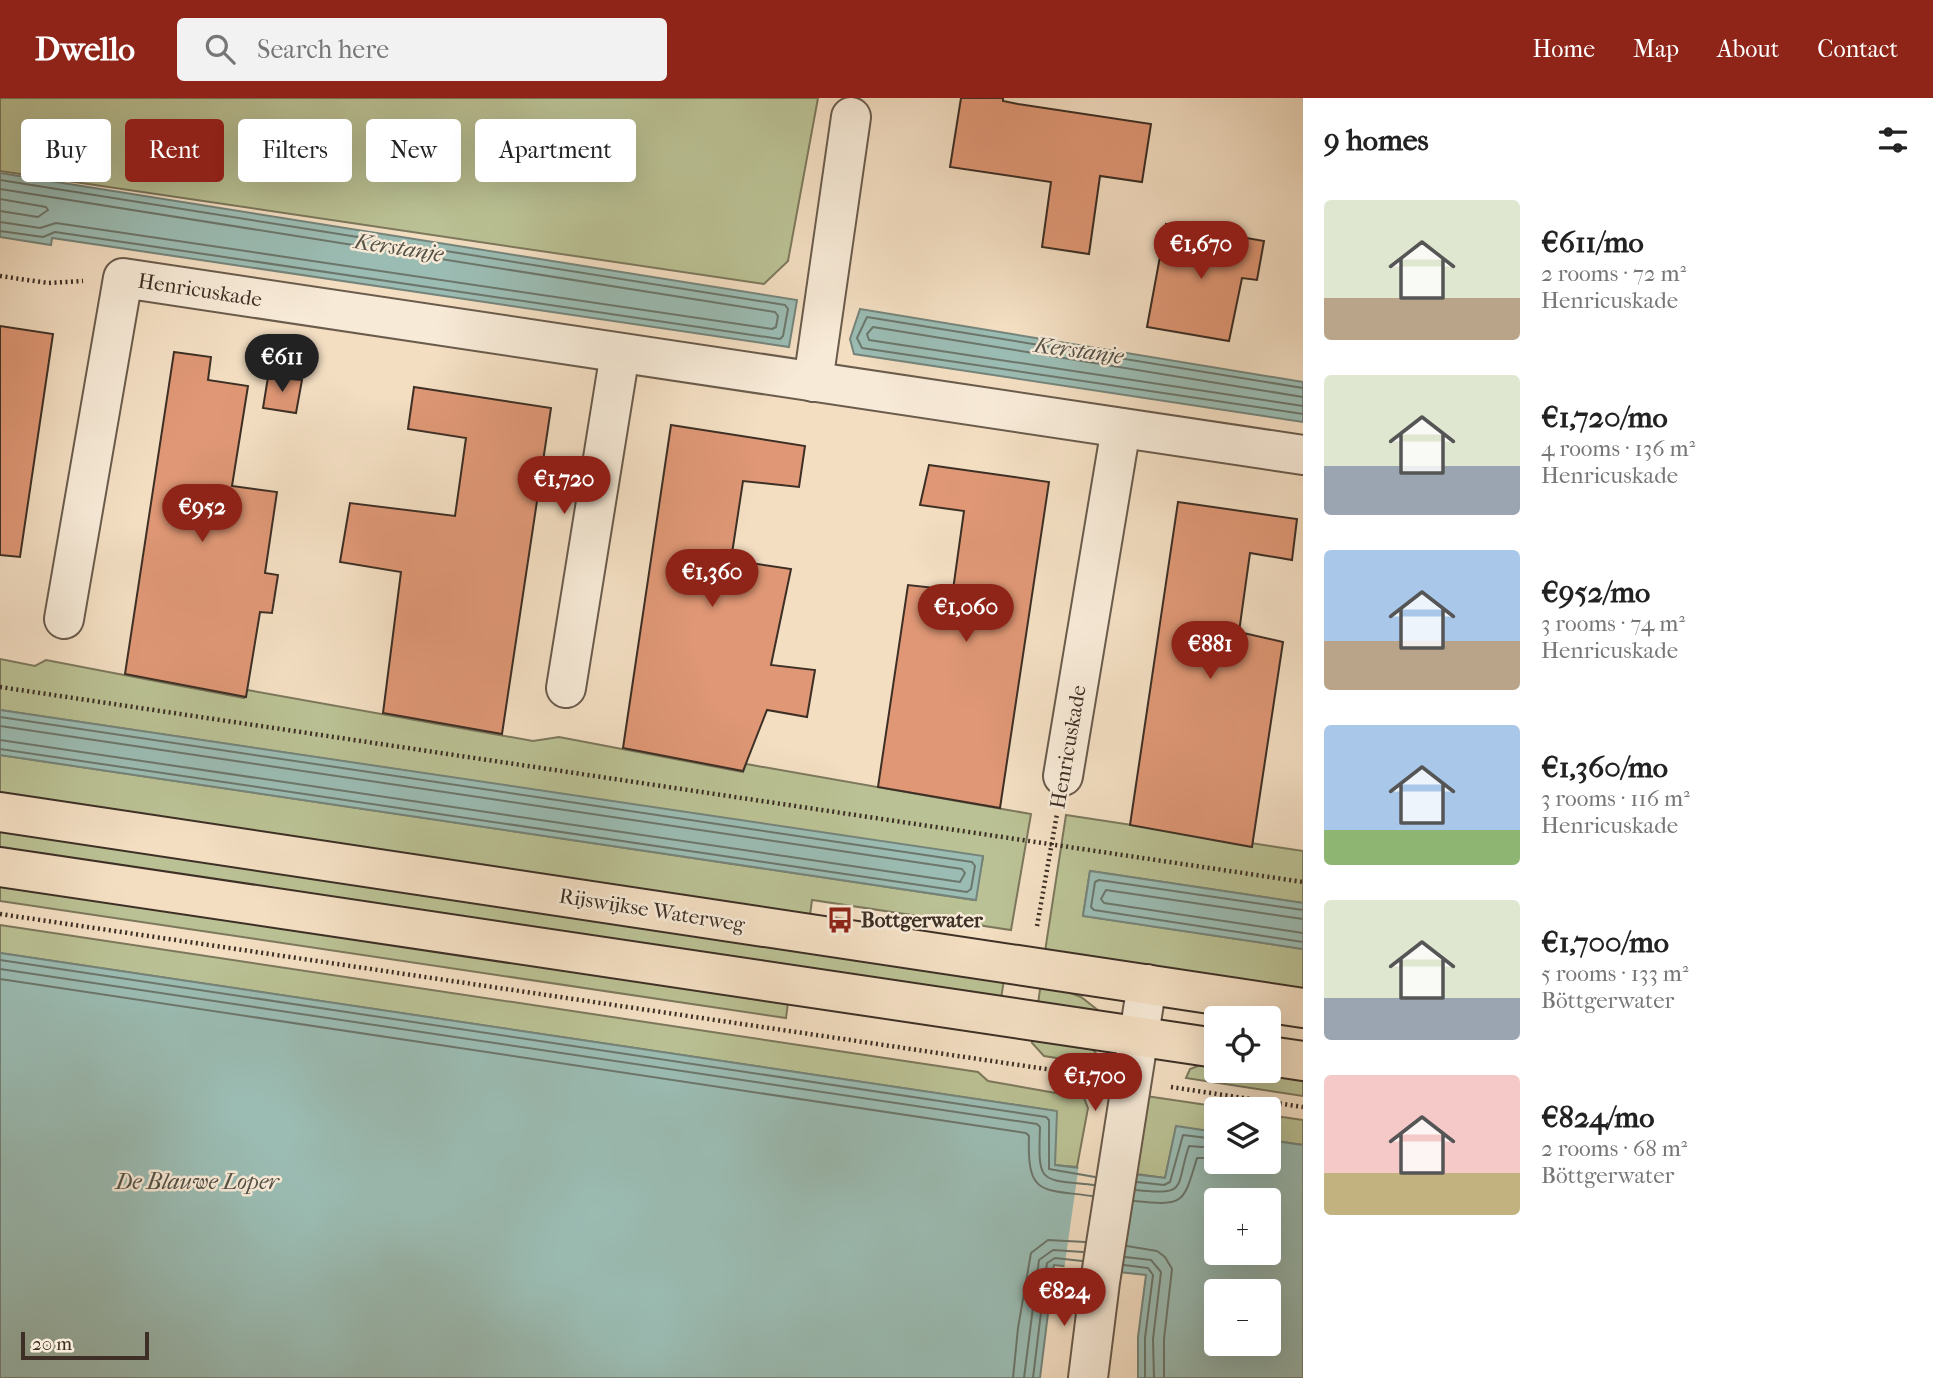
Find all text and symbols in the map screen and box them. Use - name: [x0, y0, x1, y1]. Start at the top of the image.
- search box: [177, 18, 667, 81]
- text: Dwello: [35, 30, 135, 69]
- icon: search: [201, 30, 239, 68]
- text: Search here: [257, 34, 389, 65]
- text: Home: [1533, 35, 1595, 63]
- text: Map: [1633, 35, 1679, 63]
- text: About: [1717, 35, 1779, 63]
- text: Contact: [1817, 35, 1898, 63]
- chip: Buy: [21, 119, 111, 182]
- chip: Rent: [125, 119, 224, 182]
- chip: Filters: [238, 119, 352, 182]
- chip: New: [366, 119, 461, 182]
- chip: Apartment: [475, 119, 636, 182]
- icon: filters: [1874, 121, 1912, 159]
- text: 9 homes: [1324, 123, 1429, 158]
- pin: €1,670: [1144, 222, 1258, 281]
- text: €611/mo: [1541, 225, 1644, 260]
- water label: Kerstanje: [351, 227, 446, 268]
- icon: home: [1380, 228, 1464, 312]
- text: €1,670: [1170, 230, 1232, 257]
- text: 2 rooms · 72 m²: [1541, 260, 1686, 287]
- street label: Henricuskade: [136, 268, 264, 312]
- text: Henricuskade: [1541, 287, 1678, 314]
- water label: Kerstanje: [1031, 331, 1126, 370]
- pin: €611: [241, 334, 323, 394]
- text: €611: [261, 343, 303, 370]
- text: €1,720/mo: [1541, 400, 1668, 435]
- icon: home: [1380, 403, 1464, 487]
- text: 4 rooms · 136 m²: [1541, 435, 1695, 462]
- pin: €1,720: [507, 456, 621, 516]
- text: Henricuskade: [1541, 462, 1678, 489]
- text: €1,720: [534, 465, 594, 492]
- pin: €952: [161, 484, 243, 544]
- text: €952: [178, 493, 226, 520]
- pin: €1,360: [655, 550, 769, 609]
- text: €1,360: [681, 558, 743, 585]
- text: €952/mo: [1541, 575, 1650, 610]
- icon: home: [1380, 578, 1464, 662]
- pin: €1,060: [909, 584, 1023, 644]
- text: €1,060: [934, 593, 998, 620]
- text: 3 rooms · 74 m²: [1541, 610, 1685, 637]
- pin: €881: [1169, 622, 1251, 681]
- text: €881: [1188, 630, 1233, 657]
- text: Henricuskade: [1541, 637, 1678, 664]
- street label: Henricuskade: [1045, 683, 1091, 811]
- text: €1,360/mo: [1541, 750, 1668, 785]
- icon: home: [1380, 753, 1464, 837]
- text: 3 rooms · 116 m²: [1541, 785, 1690, 812]
- text: Henricuskade: [1541, 812, 1678, 839]
- street label: Rijswijkse Waterweg: [557, 883, 747, 937]
- bus stop icon: Bottgerwater: [825, 905, 855, 935]
- place label: Bottgerwater: [861, 908, 984, 932]
- text: €1,700/mo: [1541, 925, 1669, 960]
- icon: home: [1380, 928, 1464, 1012]
- text: 5 rooms · 133 m²: [1541, 960, 1688, 987]
- text: Böttgerwater: [1541, 987, 1674, 1014]
- map controls: [1204, 1006, 1281, 1356]
- button: locate: [1204, 1006, 1281, 1083]
- pin: €1,700: [1038, 1054, 1152, 1113]
- text: €1,700: [1064, 1062, 1126, 1089]
- button: layers: [1204, 1097, 1281, 1174]
- text: €824/mo: [1541, 1100, 1654, 1135]
- icon: home: [1380, 1103, 1464, 1187]
- text: 2 rooms · 68 m²: [1541, 1135, 1687, 1162]
- text: Böttgerwater: [1541, 1162, 1674, 1189]
- water label: De Blauwe Loper: [114, 1168, 280, 1195]
- button: +: [1204, 1188, 1281, 1265]
- pin: €824: [1023, 1268, 1105, 1328]
- text: €824: [1039, 1277, 1089, 1304]
- button: −: [1204, 1279, 1281, 1356]
- scale bar: [21, 1329, 149, 1361]
- text: 20 m: [32, 1333, 72, 1355]

